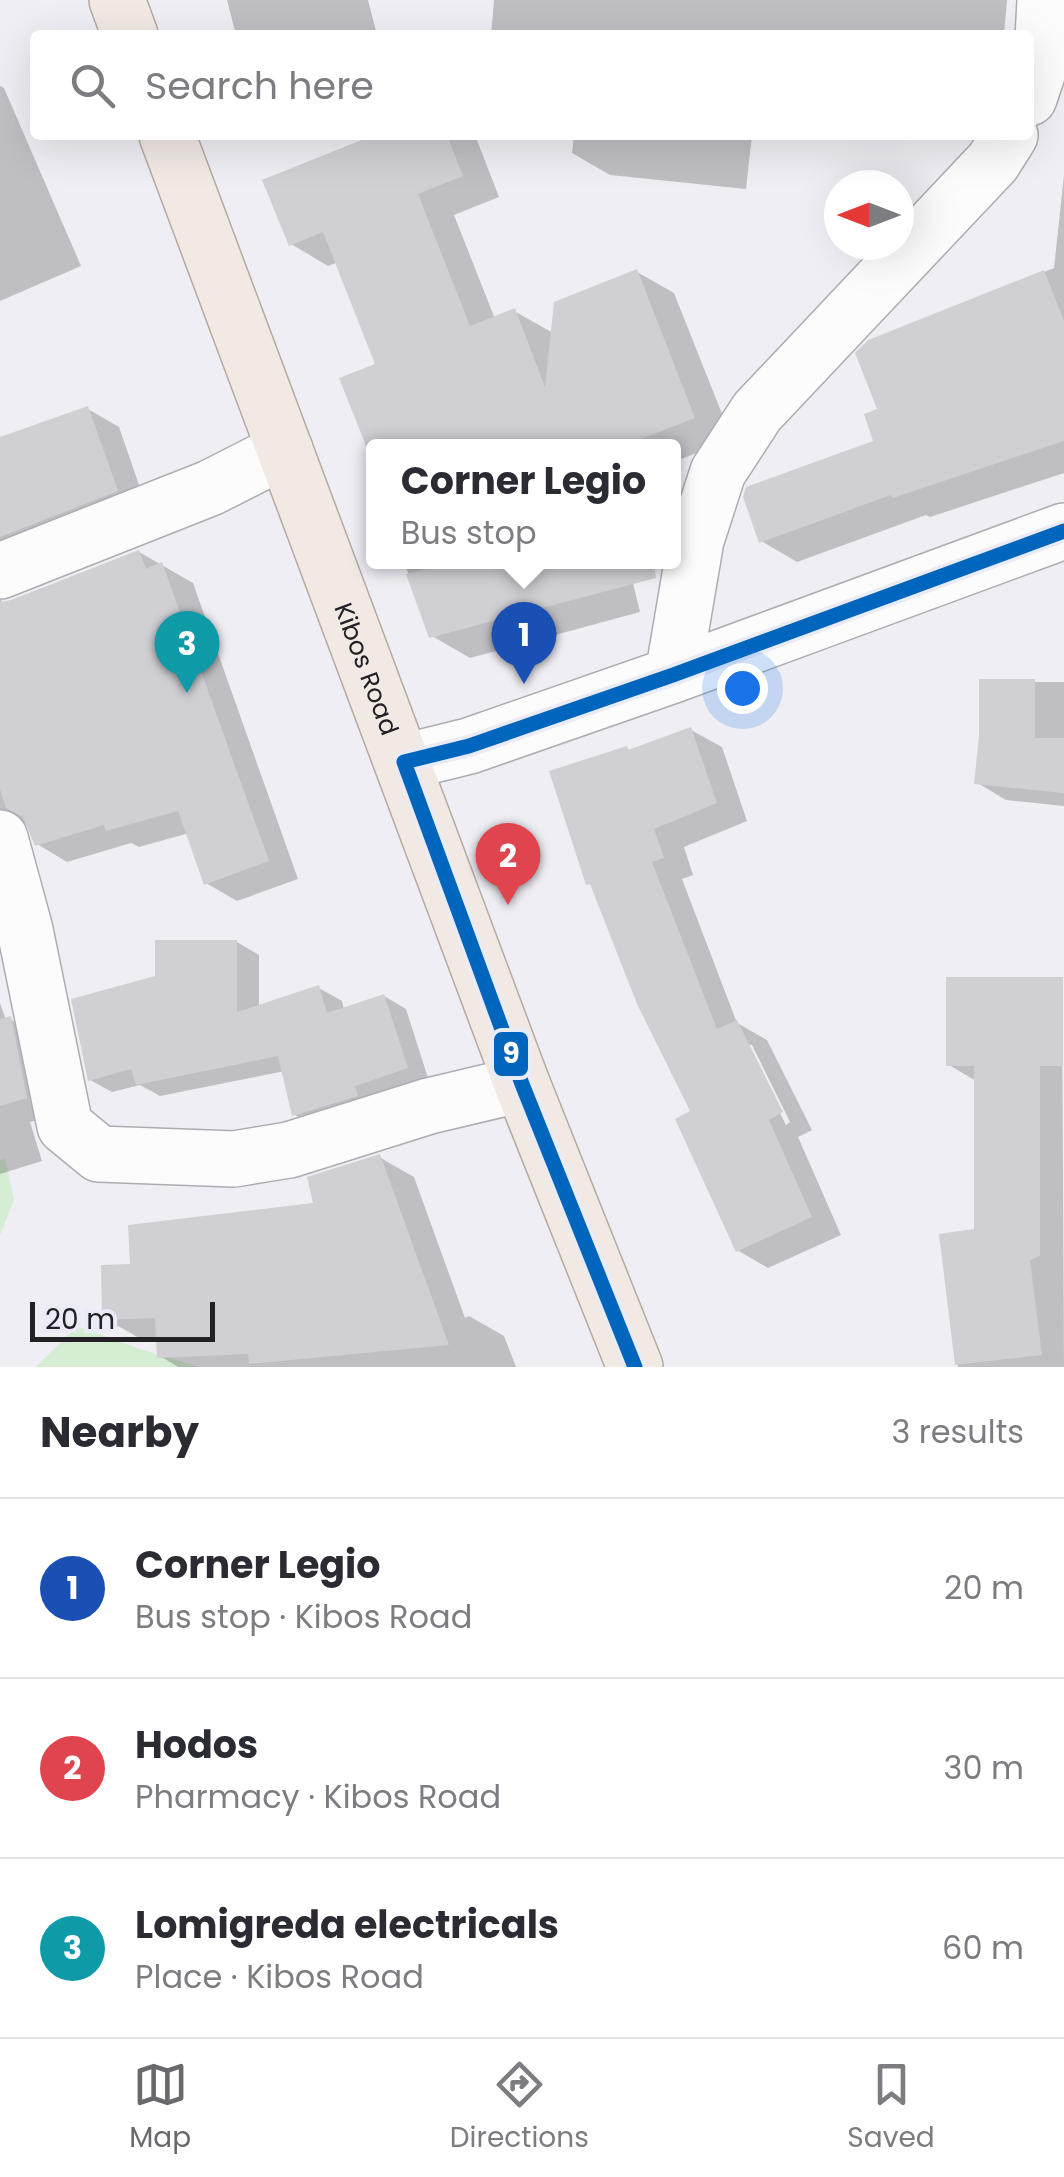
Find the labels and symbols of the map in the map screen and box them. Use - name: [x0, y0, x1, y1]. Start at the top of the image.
- north arrow: [824, 170, 914, 260]
- street label: Kibos Road: [326, 598, 407, 740]
- pin: 1: [492, 602, 556, 684]
- pin: 3: [154, 610, 220, 693]
- your location: [717, 663, 768, 714]
- pin: 2: [476, 822, 540, 905]
- line badge: 9: [492, 1030, 530, 1078]
- text: 9: [502, 1034, 520, 1073]
- scale bar: [30, 1297, 215, 1342]

